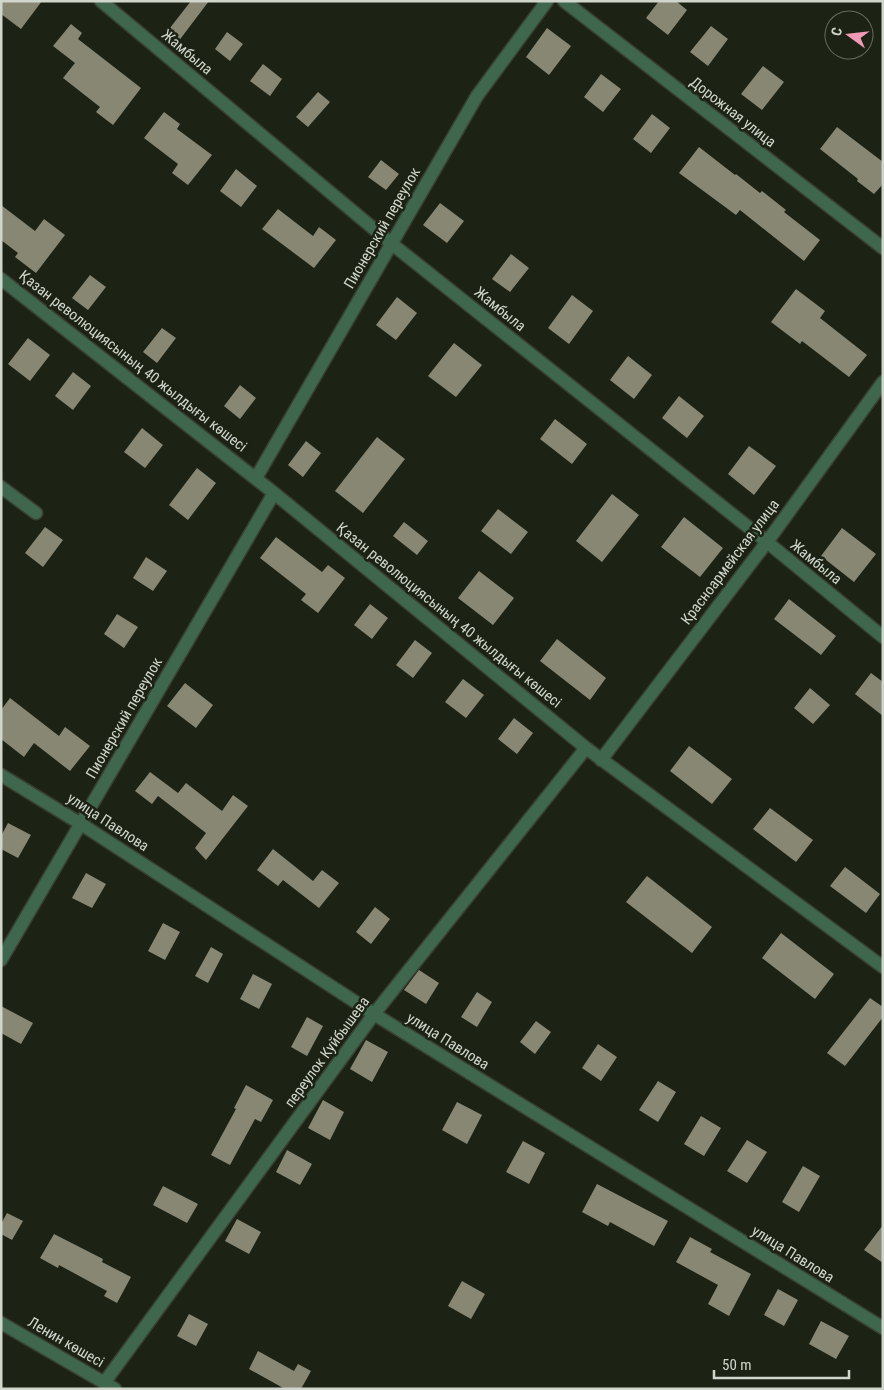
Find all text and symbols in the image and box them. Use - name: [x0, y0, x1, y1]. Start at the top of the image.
- north arrow: [824, 10, 874, 60]
- street label: Жамбыла: [158, 25, 216, 79]
- text: С: [828, 26, 845, 38]
- street label: Дорожная улица: [687, 73, 779, 151]
- street label: Пионерский переулок: [340, 164, 424, 292]
- street label: Қазан революциясының 40 жылдығы көшесі: [15, 266, 251, 456]
- street label: Жамбыла: [471, 283, 529, 335]
- street label: Красноармейская улица: [677, 496, 783, 628]
- street label: Қазан революциясының 40 жылдығы көшесі: [333, 519, 565, 711]
- street label: Жамбыла: [787, 536, 845, 588]
- street label: Пионерский переулок: [82, 654, 166, 782]
- street label: улица Павлова: [64, 789, 152, 855]
- street label: переулок Куйбышева: [281, 993, 373, 1111]
- street label: улица Павлова: [403, 1009, 493, 1073]
- street label: улица Павлова: [748, 1222, 838, 1286]
- street label: Ленин көшесі: [25, 1313, 107, 1371]
- scale bar: [714, 1348, 849, 1380]
- text: 50 m: [722, 1356, 752, 1374]

